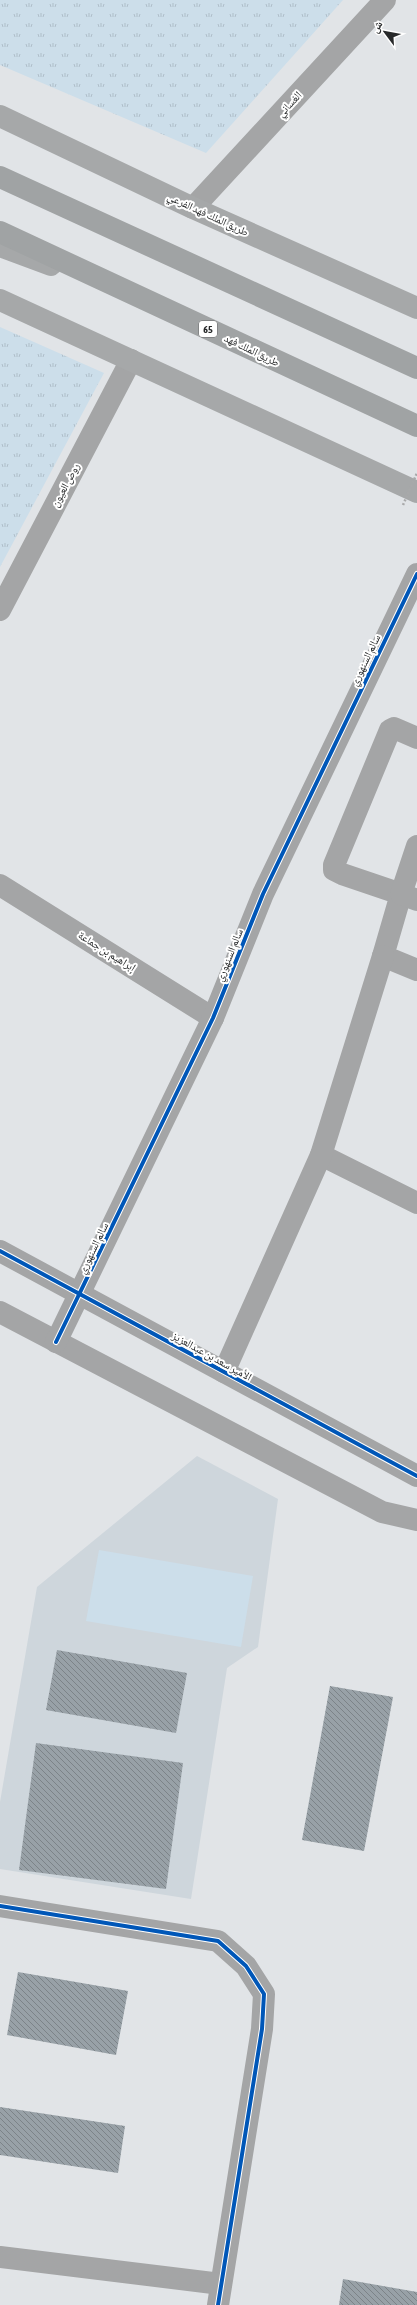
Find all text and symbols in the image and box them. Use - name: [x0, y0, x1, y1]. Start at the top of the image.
- north arrow: [365, 12, 405, 52]
- text: ش: [368, 18, 387, 36]
- street label: الغساني: [274, 89, 306, 121]
- street label: طريق الملك فهد الفرعي: [164, 190, 250, 241]
- road number: 65: [199, 321, 217, 337]
- street label: طريق الملك فهد: [222, 331, 282, 369]
- street label: روض العيون: [48, 461, 82, 509]
- street label: سالم السنهوري: [347, 632, 385, 689]
- street label: سالم السنهوري: [213, 927, 248, 984]
- street label: إبراهيم بن جماعة: [75, 929, 138, 975]
- street label: سالم السنهوري: [75, 1220, 113, 1277]
- street label: الأمير سعد بن عبدالعزيز: [169, 1329, 254, 1384]

